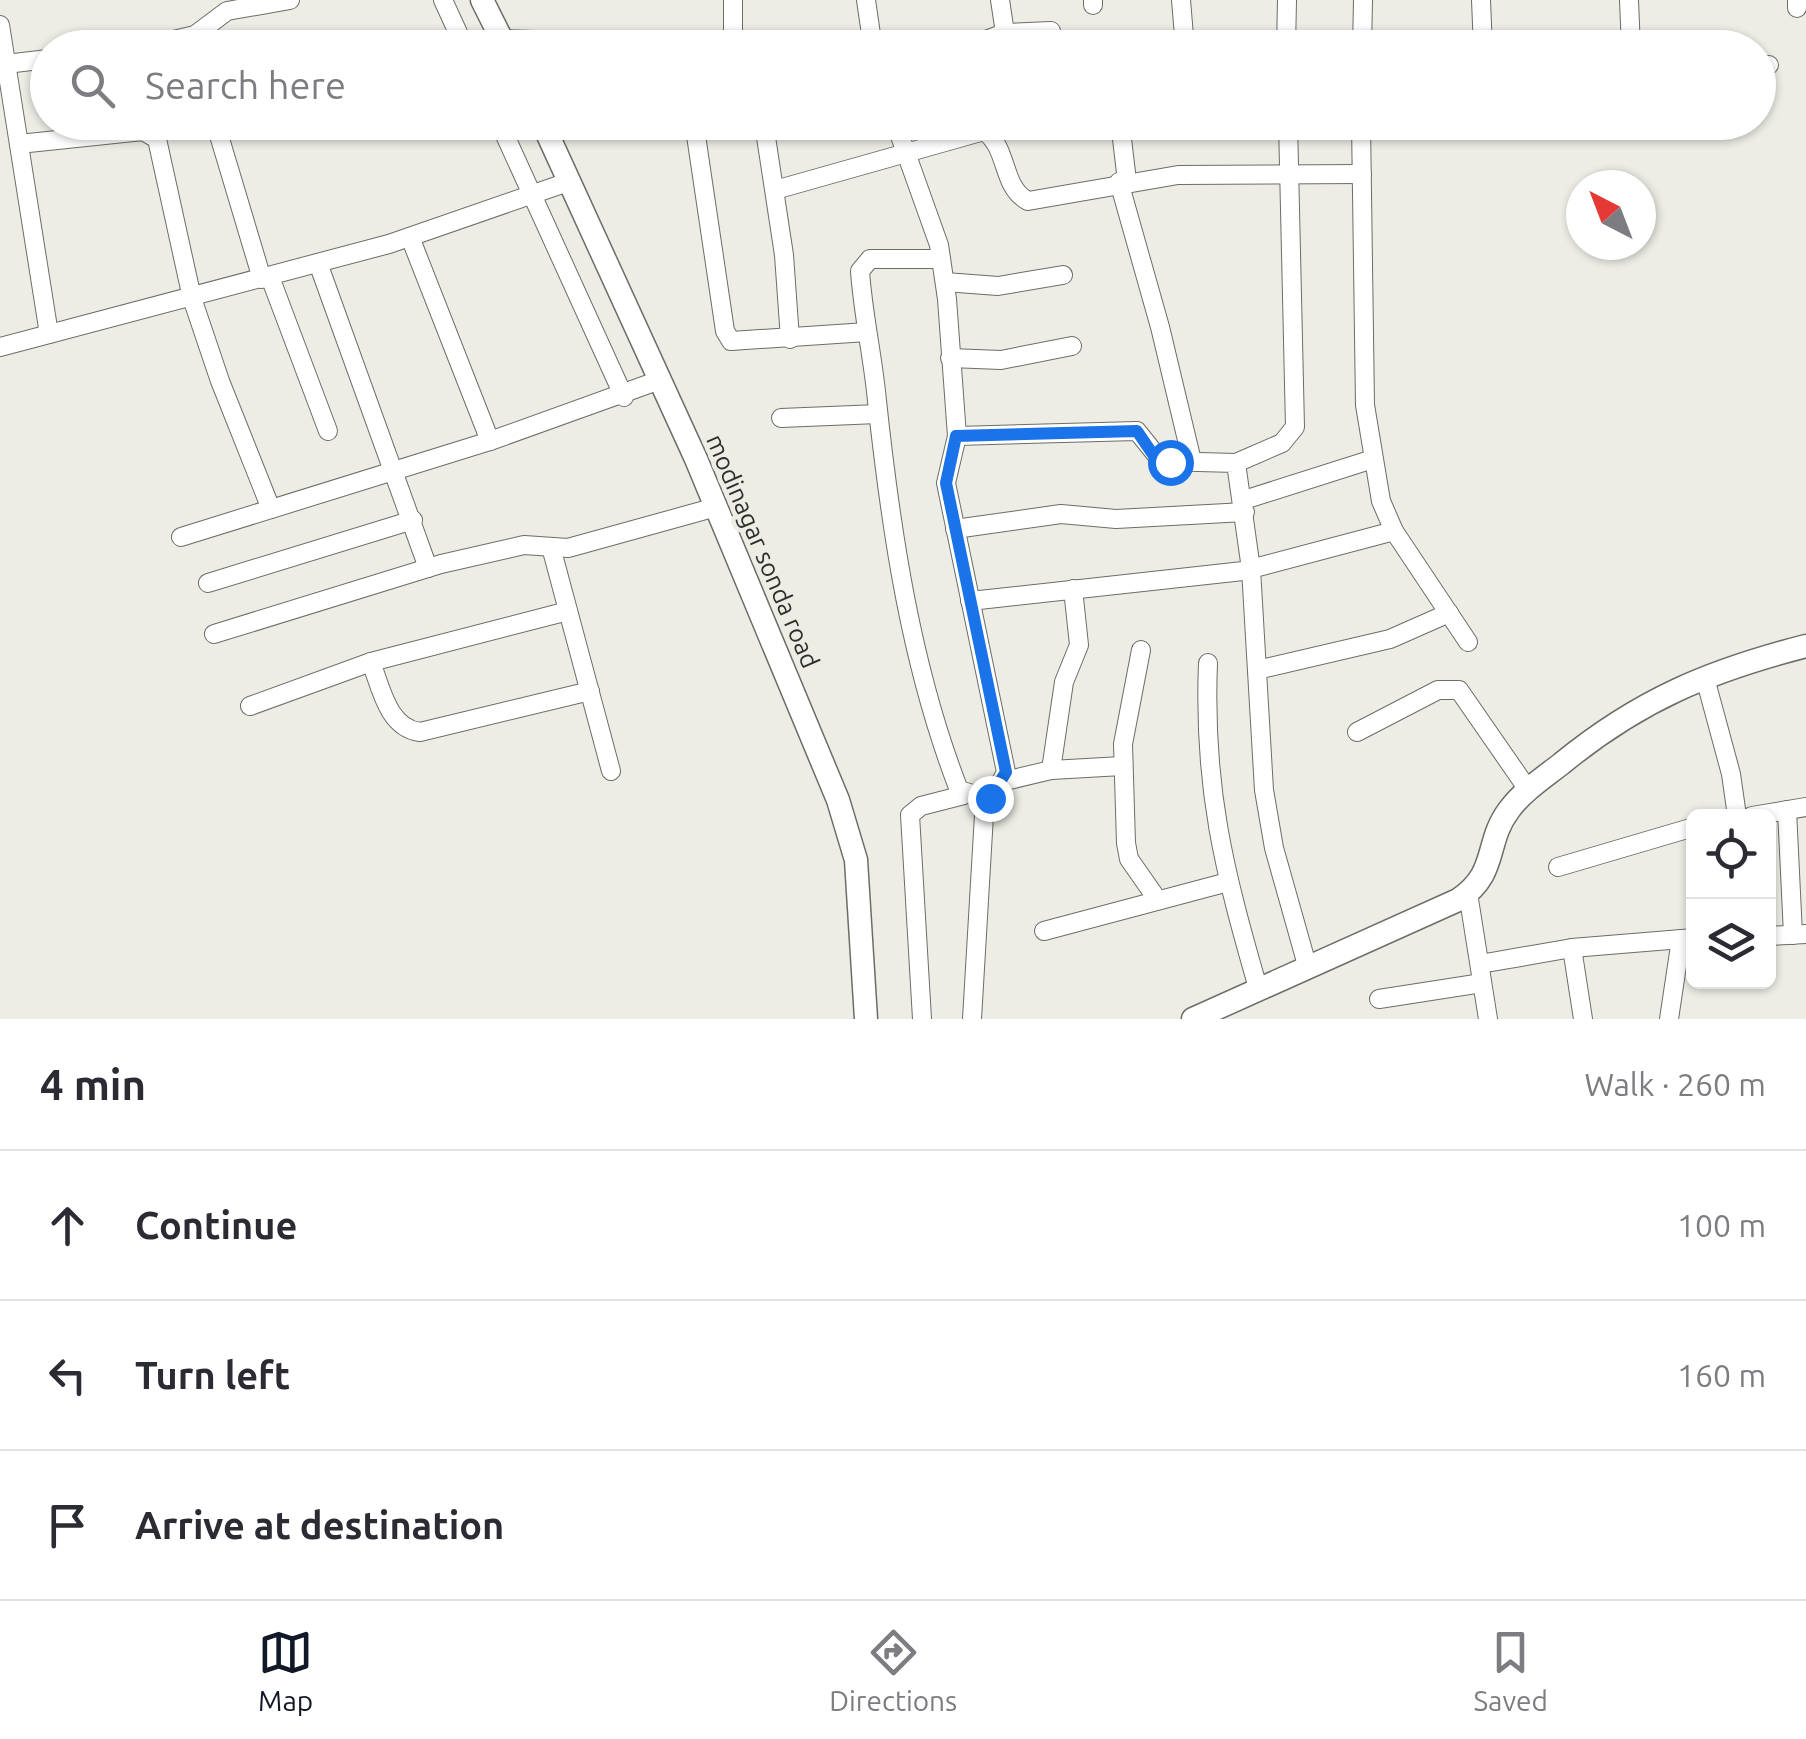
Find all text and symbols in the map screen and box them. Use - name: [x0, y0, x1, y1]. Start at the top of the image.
- search box: [30, 30, 1776, 140]
- icon: search: [65, 58, 120, 113]
- text: Search here: [145, 64, 346, 106]
- north arrow: [1566, 170, 1656, 260]
- street label: modinagar sonda road: [701, 430, 825, 672]
- route start: [1148, 440, 1194, 486]
- route end: [968, 776, 1014, 822]
- map controls: [1686, 809, 1776, 989]
- button: locate: [1686, 809, 1776, 899]
- button: layers: [1686, 899, 1776, 989]
- text: 4 min: [40, 1061, 146, 1108]
- text: Walk · 260 m: [1584, 1066, 1766, 1102]
- icon: ahead: [40, 1198, 95, 1253]
- text: Continue: [135, 1204, 297, 1246]
- text: 100 m: [1677, 1207, 1766, 1243]
- icon: left: [40, 1348, 95, 1403]
- text: Turn left: [135, 1354, 290, 1396]
- text: 160 m: [1677, 1357, 1766, 1393]
- icon: arrive: [40, 1498, 95, 1553]
- text: Arrive at destination: [135, 1504, 504, 1546]
- tab: Map: [258, 1625, 313, 1716]
- tab: Directions: [829, 1625, 957, 1716]
- tab: Saved: [1473, 1625, 1548, 1716]

